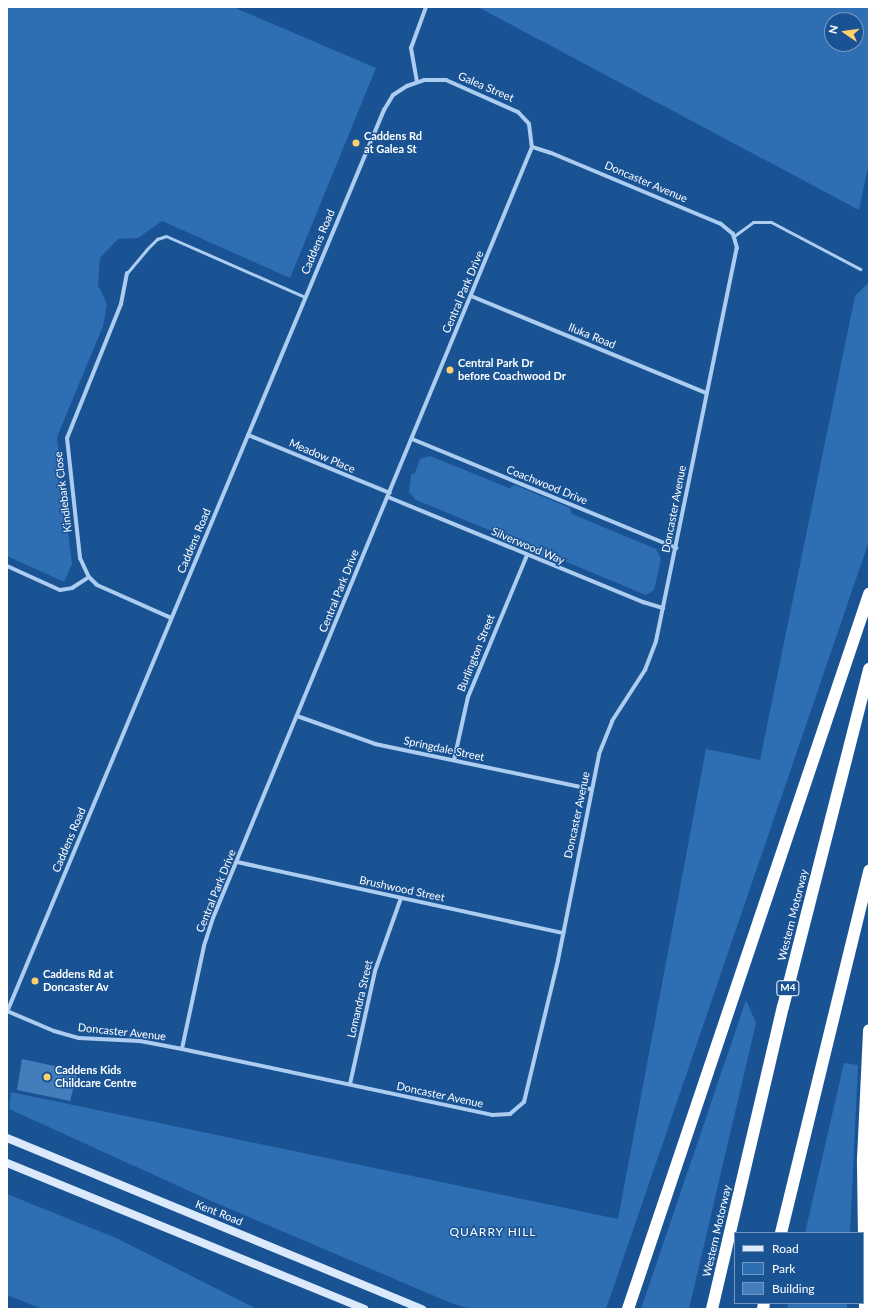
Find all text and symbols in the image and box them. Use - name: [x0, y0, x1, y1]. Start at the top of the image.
- north arrow: [824, 12, 864, 52]
- text: N: [826, 24, 840, 35]
- street label: Galea Street: [456, 69, 516, 105]
- place label: Caddens Rd at Galea St: [364, 130, 422, 156]
- marker: Caddens Rd at Galea St: [351, 138, 361, 148]
- street label: Doncaster Avenue: [602, 159, 690, 205]
- street label: Caddens Road: [298, 208, 338, 276]
- street label: Central Park Drive: [440, 249, 486, 335]
- street label: Iluka Road: [566, 321, 618, 351]
- place label: Central Park Dr before Coachwood Dr: [458, 357, 566, 383]
- marker: Central Park Dr before Coachwood Dr: [445, 365, 455, 375]
- street label: Meadow Place: [287, 436, 357, 476]
- street label: Kindlebark Close: [51, 451, 75, 533]
- street label: Coachwood Drive: [504, 463, 590, 507]
- street label: Doncaster Avenue: [659, 464, 689, 554]
- street label: Caddens Road: [174, 507, 214, 575]
- street label: Silverwood Way: [489, 525, 567, 567]
- street label: Central Park Drive: [316, 548, 362, 634]
- street label: Burlington Street: [454, 612, 498, 694]
- street label: Springdale Street: [402, 734, 486, 764]
- street label: Doncaster Avenue: [561, 770, 593, 860]
- street label: Caddens Road: [49, 806, 89, 874]
- street label: Central Park Drive: [193, 848, 239, 934]
- street label: Western Motorway: [775, 868, 811, 962]
- street label: Brushwood Street: [358, 874, 446, 904]
- street label: Lomandra Street: [345, 959, 375, 1039]
- place label: Caddens Rd at Doncaster Av: [43, 968, 113, 994]
- marker: Caddens Rd at Doncaster Av: [30, 976, 40, 986]
- road number: M4: [776, 980, 800, 996]
- street label: Doncaster Avenue: [77, 1021, 167, 1043]
- place label: Caddens Kids Childcare Centre: [55, 1064, 137, 1090]
- marker: Caddens Kids Childcare Centre: [42, 1072, 52, 1082]
- street label: Doncaster Avenue: [395, 1079, 485, 1111]
- street label: Western Motorway: [700, 1184, 734, 1278]
- street label: Kent Road: [193, 1198, 245, 1228]
- district label: QUARRY HILL: [449, 1225, 537, 1239]
- legend: [734, 1232, 864, 1304]
- text: Road: [772, 1241, 799, 1256]
- text: Park: [772, 1261, 795, 1276]
- text: Building: [772, 1281, 815, 1296]

